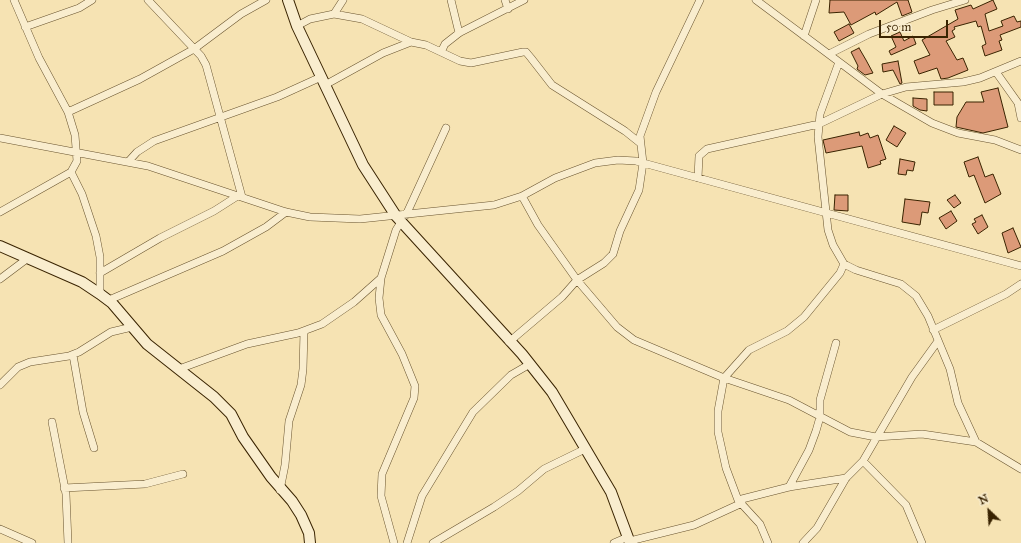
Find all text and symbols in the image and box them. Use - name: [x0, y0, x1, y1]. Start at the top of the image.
- scale bar: [881, 12, 950, 38]
- text: 50 m: [886, 20, 911, 34]
- north arrow: [969, 491, 1009, 531]
- text: N: [977, 492, 991, 508]

